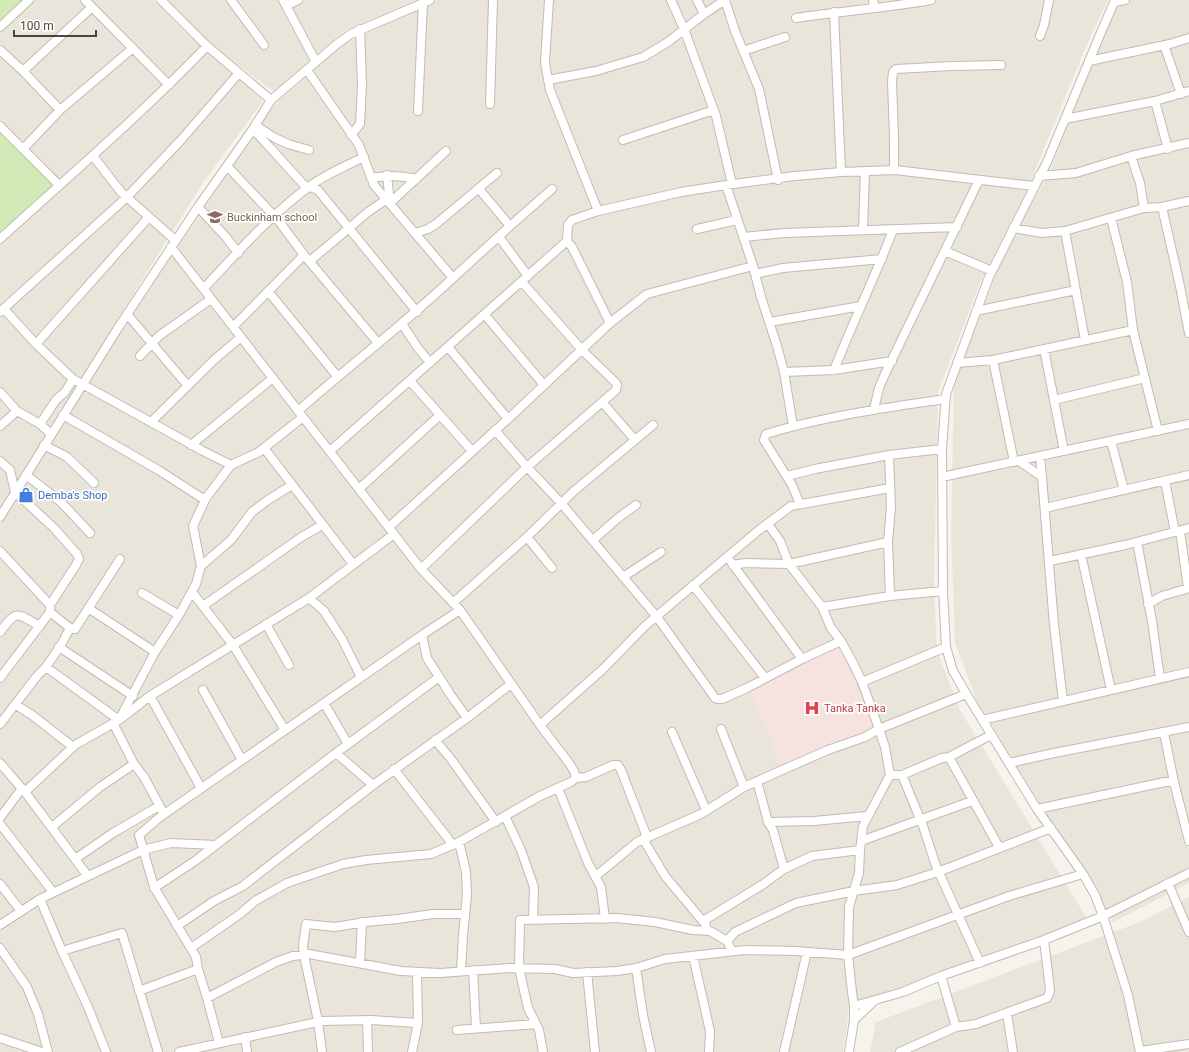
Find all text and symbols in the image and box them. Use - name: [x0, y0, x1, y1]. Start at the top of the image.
- scale bar: [14, 12, 96, 38]
- text: 100 m: [20, 19, 54, 33]
- school or university icon: Buckinham school: [206, 208, 224, 226]
- place label: Buckinham school: [227, 211, 317, 224]
- shop icon: Demba's Shop: [17, 486, 35, 504]
- place label: Demba's Shop: [38, 489, 107, 502]
- hospital icon: Tanka Tanka: [803, 699, 821, 717]
- place label: Tanka Tanka: [824, 702, 886, 715]

